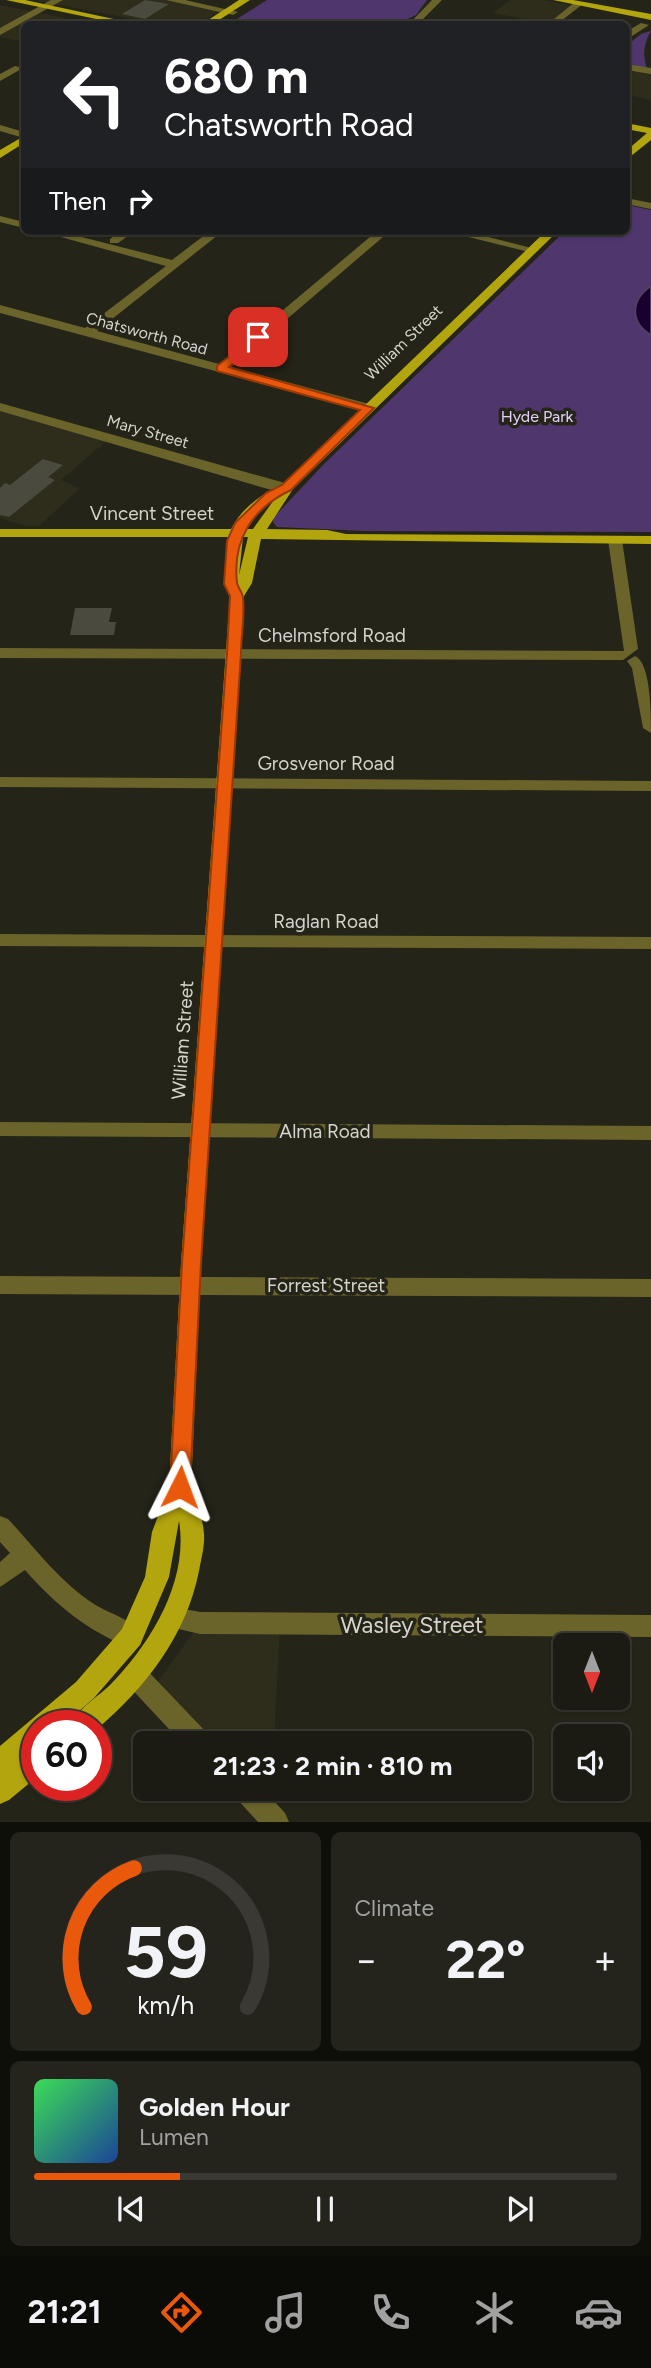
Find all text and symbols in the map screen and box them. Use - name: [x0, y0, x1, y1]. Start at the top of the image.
- text: 680 m: [164, 46, 309, 105]
- icon: left: [49, 49, 140, 140]
- text: Chatsworth Road: [164, 106, 414, 144]
- icon: right: [121, 182, 159, 220]
- text: Then: [49, 185, 107, 217]
- street label: William Street: [361, 301, 446, 384]
- pin: [228, 307, 288, 367]
- street label: Chatsworth Road: [84, 308, 210, 359]
- icon: arrive: [239, 318, 277, 356]
- park label: Hyde Park: [501, 407, 574, 426]
- street label: Mary Street: [105, 411, 191, 452]
- street label: Vincent Street: [90, 502, 214, 525]
- street label: Chelmsford Road: [258, 624, 406, 647]
- street label: Grosvenor Road: [257, 752, 395, 775]
- street label: Raglan Road: [273, 910, 379, 933]
- street label: William Street: [167, 980, 198, 1100]
- street label: Alma Road: [279, 1120, 371, 1143]
- street label: Forrest Street: [267, 1274, 385, 1297]
- position arrow: [143, 1450, 217, 1524]
- street label: Wasley Street: [340, 1611, 484, 1639]
- north arrow: [553, 1633, 630, 1710]
- map controls: [553, 1633, 630, 1801]
- speed limit sign: 60: [21, 1710, 112, 1801]
- button: sound: [553, 1724, 630, 1801]
- text: 21:23 · 2 min · 810 m: [213, 1750, 452, 1782]
- text: Climate: [355, 1894, 434, 1922]
- text: 59: [123, 1909, 208, 1996]
- text: 22°: [446, 1929, 526, 1991]
- text: −: [355, 1937, 378, 1983]
- text: +: [593, 1937, 617, 1983]
- text: km/h: [137, 1990, 194, 2020]
- text: Golden Hour: [139, 2091, 290, 2123]
- text: Lumen: [139, 2123, 209, 2151]
- icon: previous: [112, 2190, 150, 2228]
- icon: pause: [306, 2190, 344, 2228]
- icon: next: [501, 2190, 539, 2228]
- icon: directions: [157, 2288, 206, 2337]
- icon: music: [261, 2288, 310, 2337]
- icon: phone: [366, 2288, 415, 2337]
- icon: climate: [470, 2288, 519, 2337]
- icon: car: [574, 2288, 623, 2337]
- text: 21:21: [28, 2293, 101, 2331]

